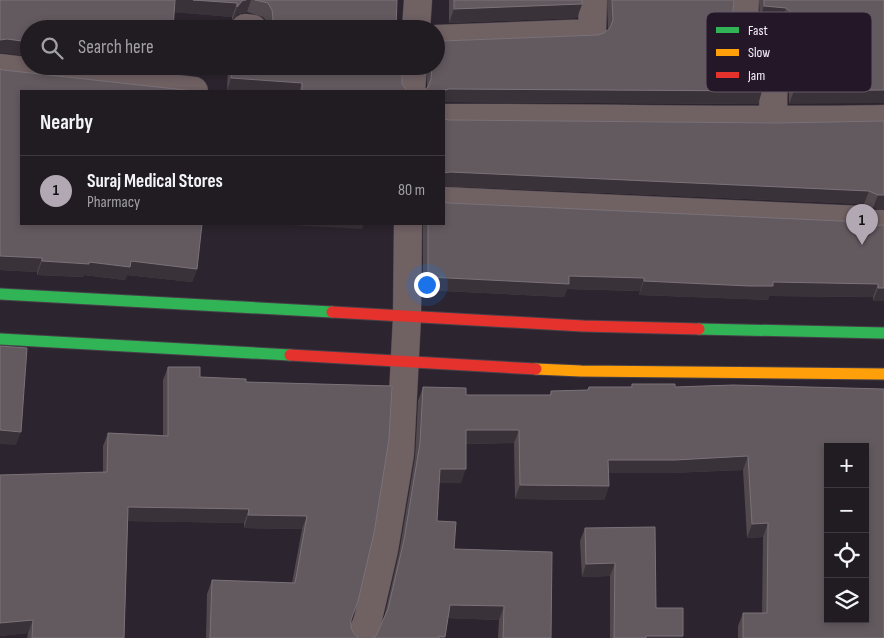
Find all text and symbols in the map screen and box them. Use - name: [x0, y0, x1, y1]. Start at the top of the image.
- legend: [706, 12, 872, 92]
- search box: [20, 20, 445, 75]
- text: Fast: [748, 22, 768, 39]
- icon: search: [38, 34, 66, 62]
- text: Search here: [78, 36, 154, 59]
- text: Slow: [748, 44, 770, 61]
- text: Jam: [747, 67, 765, 84]
- text: Nearby: [40, 110, 93, 135]
- text: Suraj Medical Stores: [87, 170, 223, 193]
- text: 1: [53, 181, 59, 200]
- text: 80 m: [398, 181, 425, 200]
- text: Pharmacy: [87, 193, 140, 212]
- pin: 1: [846, 204, 878, 245]
- your location: [414, 272, 440, 298]
- map controls: [824, 443, 869, 623]
- button: +: [824, 443, 869, 488]
- button: −: [824, 488, 869, 533]
- button: locate: [824, 533, 869, 578]
- button: layers: [824, 578, 869, 623]

